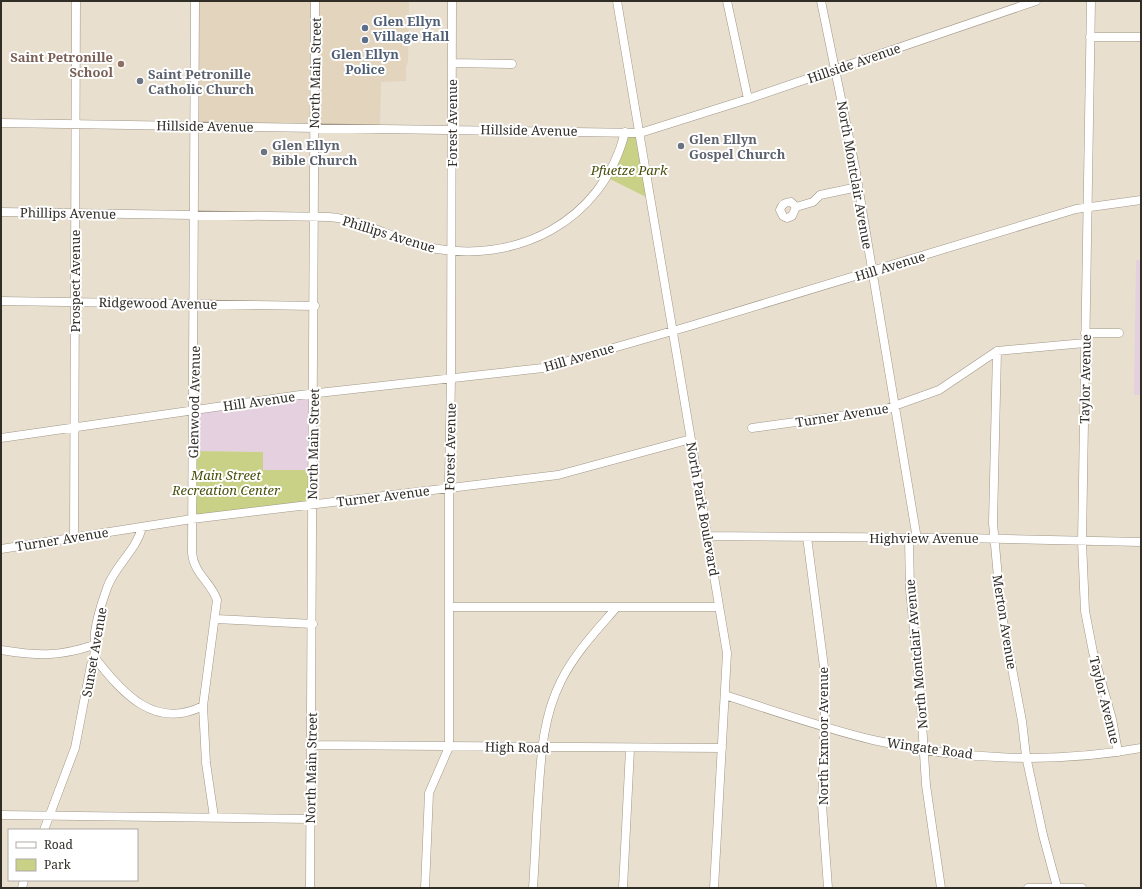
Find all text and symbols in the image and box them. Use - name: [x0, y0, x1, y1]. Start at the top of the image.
- place label: Glen Ellyn Village Hall: [373, 12, 450, 45]
- street label: North Main Street: [305, 17, 325, 129]
- marker: Glen Ellyn Village Hall: [360, 23, 370, 33]
- marker: Glen Ellyn Police: [360, 35, 370, 45]
- street label: Hillside Avenue: [805, 39, 903, 87]
- place label: Glen Ellyn Police: [331, 45, 399, 78]
- place label: Saint Petronille School: [10, 48, 113, 81]
- marker: Saint Petronille School: [116, 59, 126, 69]
- place label: Saint Petronille Catholic Church: [148, 65, 254, 98]
- marker: Saint Petronille Catholic Church: [135, 76, 145, 86]
- street label: Forest Avenue: [443, 79, 461, 167]
- street label: North Montclair Avenue: [833, 99, 877, 251]
- street label: Hillside Avenue: [156, 116, 254, 136]
- street label: Hillside Avenue: [480, 120, 578, 140]
- place label: Glen Ellyn Gospel Church: [689, 130, 786, 163]
- place label: Glen Ellyn Bible Church: [272, 136, 358, 169]
- marker: Glen Ellyn Gospel Church: [676, 141, 686, 151]
- marker: Glen Ellyn Bible Church: [259, 147, 269, 157]
- park label: Pfuetze Park: [590, 161, 668, 179]
- street label: Phillips Avenue: [20, 203, 116, 223]
- street label: Phillips Avenue: [340, 211, 438, 257]
- street label: Prospect Avenue: [66, 229, 84, 333]
- street label: Hill Avenue: [853, 247, 927, 285]
- street label: Ridgewood Avenue: [99, 293, 218, 313]
- street label: Taylor Avenue: [1075, 334, 1095, 424]
- street label: Hill Avenue: [542, 338, 616, 376]
- street label: Glenwood Avenue: [184, 345, 204, 458]
- street label: Hill Avenue: [222, 387, 296, 415]
- street label: North Main Street: [303, 388, 323, 500]
- street label: Turner Avenue: [794, 399, 890, 431]
- street label: Forest Avenue: [440, 403, 460, 491]
- street label: North Park Boulevard: [682, 440, 724, 578]
- park label: Main Street Recreation Center: [171, 466, 281, 499]
- street label: Turner Avenue: [335, 481, 431, 511]
- street label: Turner Avenue: [14, 523, 110, 555]
- street label: Highview Avenue: [869, 529, 979, 547]
- street label: Merton Avenue: [989, 573, 1021, 671]
- street label: North Montclair Avenue: [900, 578, 932, 730]
- street label: Sunset Avenue: [77, 606, 111, 698]
- street label: Taylor Avenue: [1085, 654, 1125, 746]
- street label: North Exmoor Avenue: [814, 667, 832, 805]
- street label: North Main Street: [301, 712, 321, 824]
- street label: Wingate Road: [886, 733, 974, 763]
- street label: High Road: [485, 737, 549, 757]
- legend: [8, 829, 138, 881]
- text: Road: [44, 836, 74, 853]
- text: Park: [44, 856, 72, 873]

